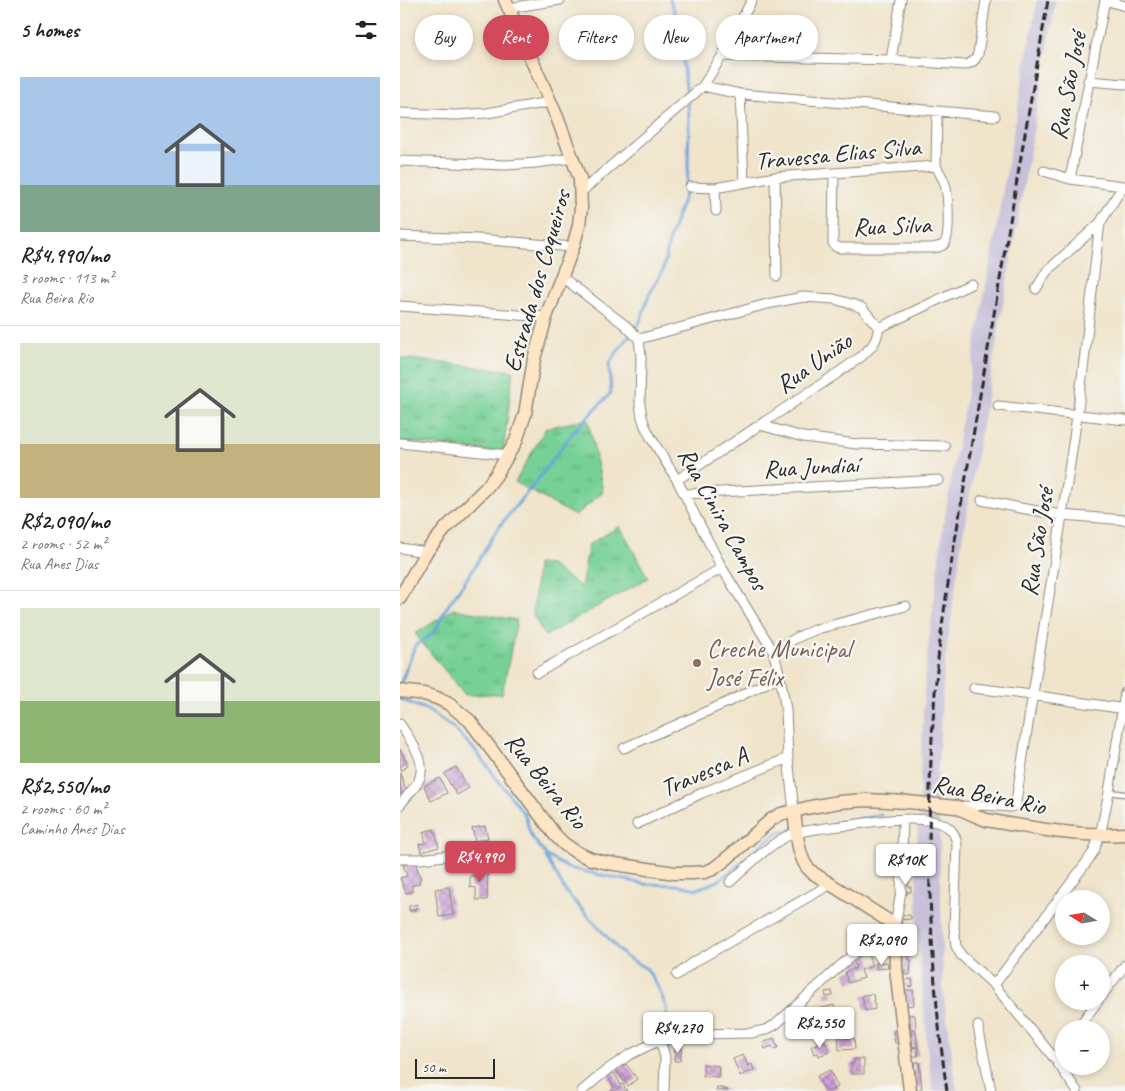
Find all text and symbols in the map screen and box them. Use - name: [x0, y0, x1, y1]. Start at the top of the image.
- chip: Buy: [415, 15, 473, 60]
- chip: Rent: [483, 15, 549, 60]
- chip: Filters: [559, 15, 634, 60]
- chip: New: [644, 15, 706, 60]
- chip: Apartment: [716, 15, 818, 60]
- icon: filters: [352, 16, 380, 44]
- text: 5 homes: [20, 17, 79, 43]
- street label: Rua São José: [1042, 26, 1095, 143]
- icon: home: [155, 110, 245, 200]
- street label: Travessa Elias Silva: [754, 131, 924, 177]
- street label: Estrada dos Coqueiros: [496, 184, 579, 376]
- street label: Rua Silva: [852, 209, 934, 243]
- text: R$4,990/mo: [20, 242, 109, 268]
- text: 3 rooms · 113 m²: [20, 268, 114, 288]
- text: Rua Beira Rio: [20, 288, 93, 308]
- street label: Rua União: [770, 325, 859, 401]
- icon: home: [155, 375, 245, 465]
- street label: Rua Cinira Campos: [671, 442, 777, 598]
- street label: Rua Jundiaí: [763, 448, 865, 485]
- street label: Rua São José: [1013, 482, 1062, 598]
- text: R$2,090/mo: [20, 508, 109, 534]
- text: 2 rooms · 52 m²: [20, 534, 106, 554]
- text: Rua Anes Dias: [20, 554, 98, 574]
- place label: Creche Municipal José Félix: [706, 633, 856, 694]
- icon: home: [155, 640, 245, 730]
- marker: Creche Municipal José Félix: [691, 657, 703, 669]
- street label: Rua Beira Rio: [497, 726, 595, 837]
- street label: Travessa A: [656, 739, 754, 805]
- street label: Rua Beira Rio: [930, 767, 1050, 823]
- text: R$2,550/mo: [20, 773, 109, 799]
- text: 2 rooms · 60 m²: [20, 799, 106, 819]
- text: Caminho Anes Dias: [20, 819, 124, 839]
- pin: R$4,990: [434, 840, 526, 883]
- pin: R$10K: [871, 844, 941, 886]
- text: R$4,990: [456, 847, 504, 867]
- text: R$10K: [887, 850, 925, 870]
- north arrow: [1055, 890, 1110, 945]
- map controls: [1055, 890, 1110, 1075]
- pin: R$2,090: [836, 924, 928, 966]
- text: R$2,090: [858, 930, 906, 950]
- button: +: [1055, 955, 1110, 1010]
- pin: R$2,550: [774, 1006, 866, 1049]
- pin: R$4,270: [632, 1012, 724, 1054]
- text: R$2,550: [796, 1013, 844, 1033]
- text: R$4,270: [654, 1018, 702, 1038]
- button: −: [1055, 1020, 1110, 1075]
- scale bar: [415, 1056, 495, 1079]
- text: 50 m: [422, 1059, 446, 1076]

